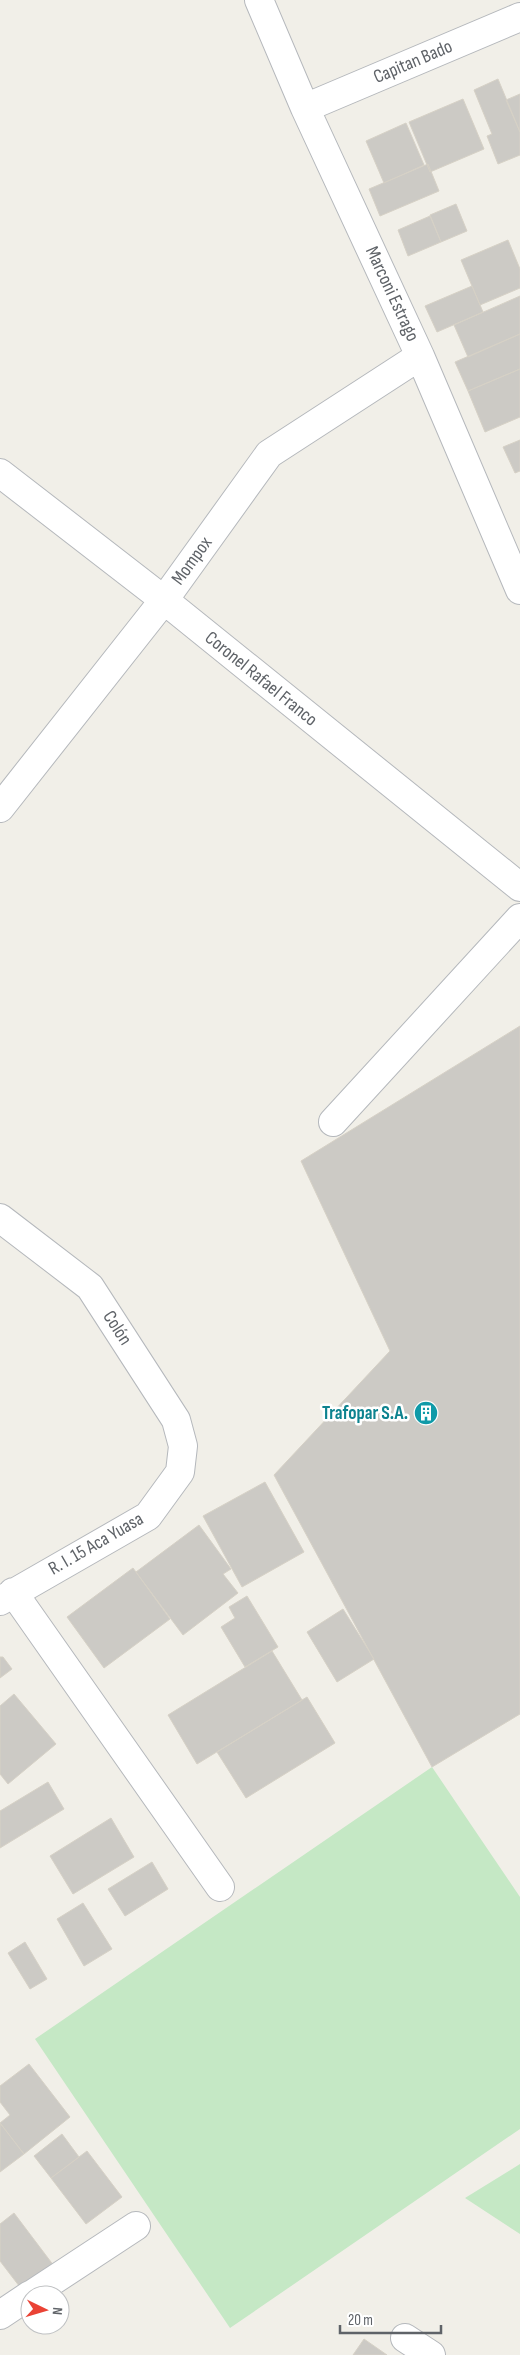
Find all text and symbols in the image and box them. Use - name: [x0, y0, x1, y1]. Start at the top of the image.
- street label: Capitan Bado: [370, 35, 456, 89]
- street label: Marconi Estrago: [360, 243, 424, 345]
- street label: Mompox: [167, 532, 217, 590]
- street label: Coronel Rafael Franco: [200, 627, 322, 731]
- street label: Colón: [97, 1306, 137, 1350]
- building icon: Trafopar S.A.: [413, 1400, 439, 1426]
- place label: Trafopar S.A.: [322, 1402, 408, 1425]
- street label: R. I. 15 Aca Yuasa: [44, 1508, 148, 1580]
- north arrow: [20, 2285, 70, 2335]
- scale bar: [340, 2302, 441, 2334]
- text: N: [49, 2307, 66, 2316]
- text: 20 m: [348, 2311, 373, 2330]

